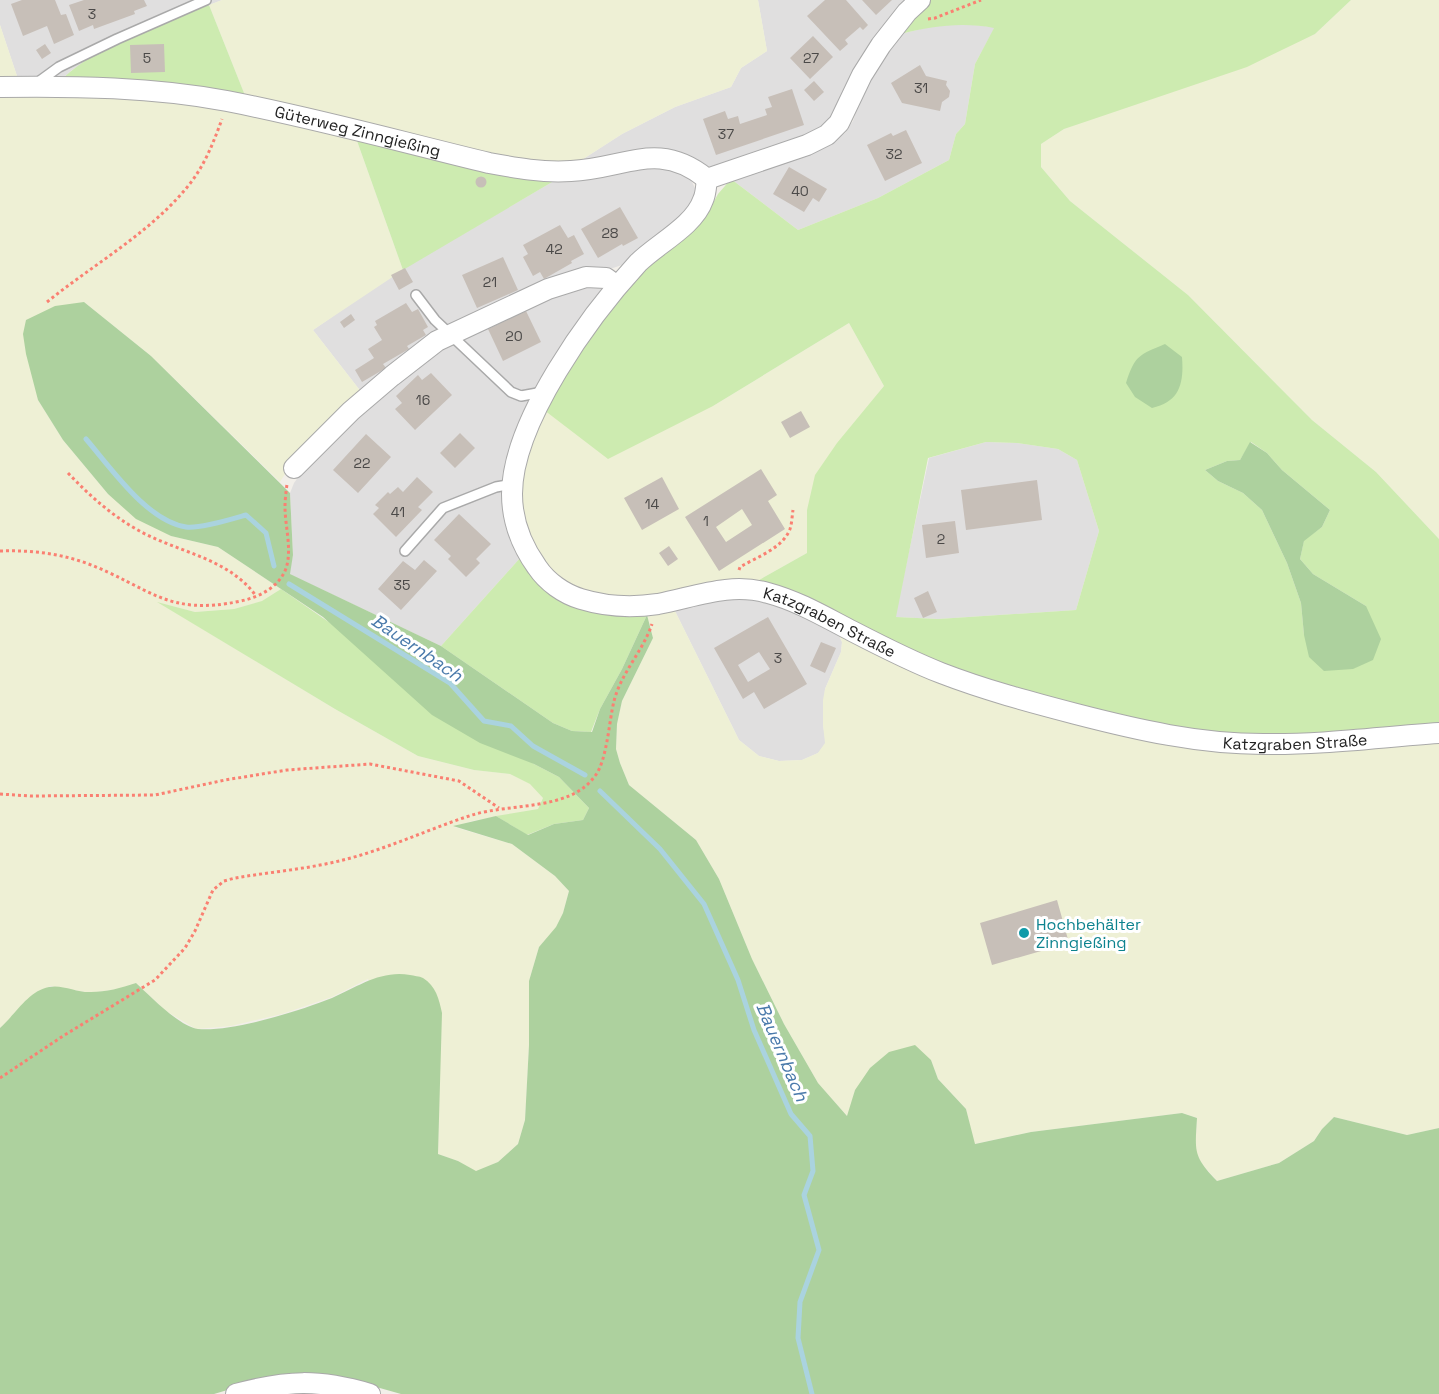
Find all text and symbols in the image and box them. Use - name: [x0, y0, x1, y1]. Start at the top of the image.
- house number: 3: [88, 5, 96, 23]
- house number: 5: [143, 49, 151, 67]
- house number: 27: [803, 49, 819, 67]
- house number: 31: [914, 79, 928, 97]
- street label: Güterweg Zinngießing: [273, 101, 443, 162]
- house number: 37: [718, 125, 734, 143]
- house number: 32: [886, 145, 902, 163]
- house number: 40: [791, 182, 809, 200]
- house number: 28: [601, 224, 619, 242]
- house number: 42: [545, 240, 563, 258]
- house number: 21: [483, 273, 497, 291]
- house number: 20: [505, 327, 523, 345]
- house number: 16: [416, 391, 430, 409]
- house number: 22: [354, 454, 370, 472]
- house number: 14: [645, 495, 660, 513]
- house number: 41: [391, 503, 405, 521]
- house number: 1: [703, 512, 709, 530]
- house number: 2: [937, 530, 945, 548]
- house number: 35: [394, 576, 410, 594]
- street label: Katzgraben Straße: [761, 582, 899, 663]
- water label: Bauernbach: [367, 609, 468, 687]
- house number: 3: [774, 649, 782, 667]
- street label: Katzgraben Straße: [1222, 729, 1368, 755]
- place label: Hochbehälter Zinngießing: [1036, 914, 1141, 953]
- marker: Hochbehälter Zinngießing: [1017, 926, 1031, 940]
- water label: Bauernbach: [751, 999, 814, 1106]

